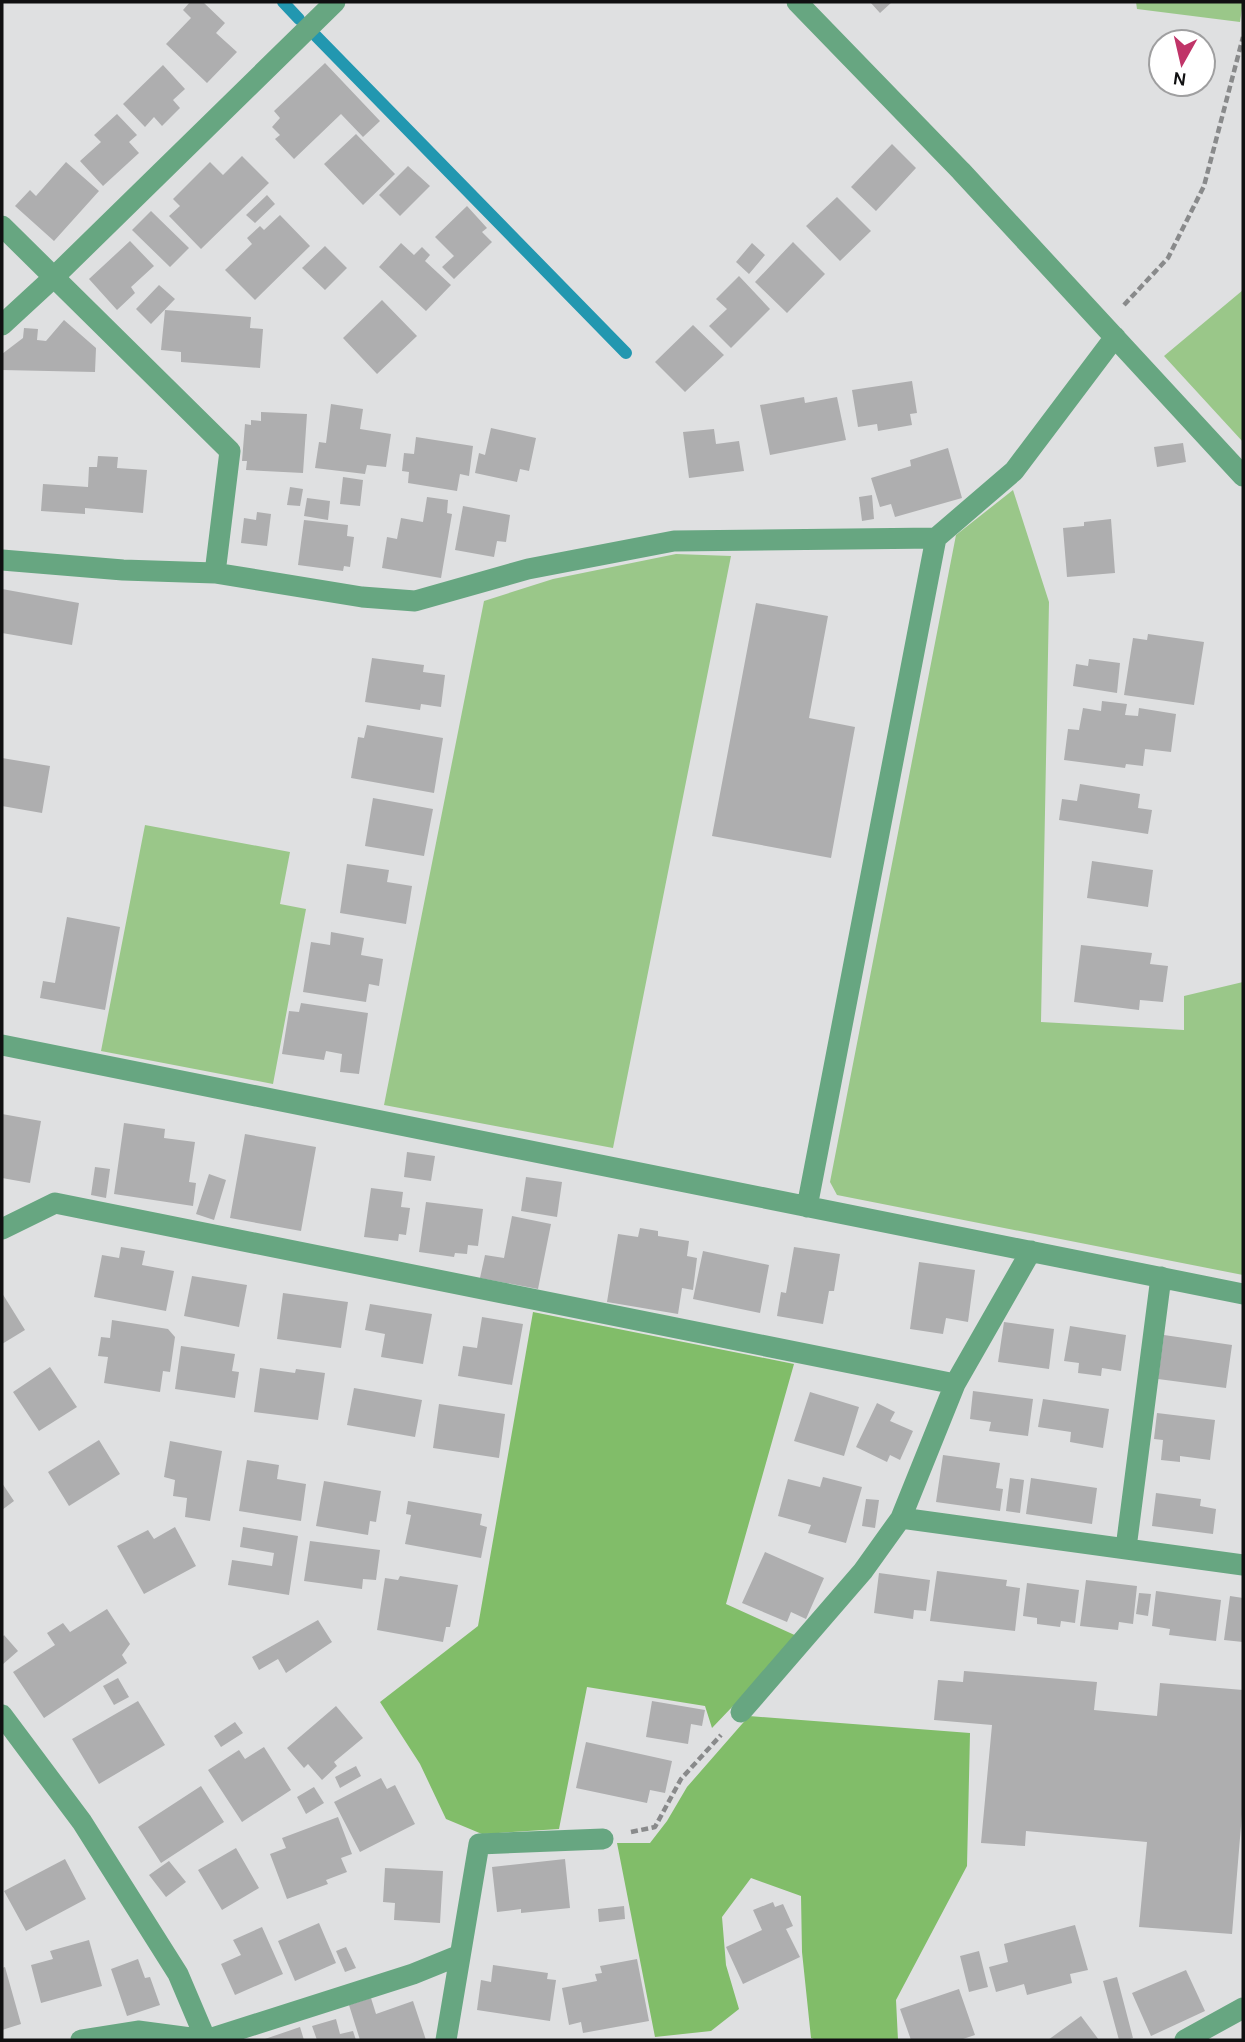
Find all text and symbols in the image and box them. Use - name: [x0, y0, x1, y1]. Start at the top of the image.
- north arrow: [1147, 28, 1217, 98]
- text: N: [1171, 67, 1188, 91]

